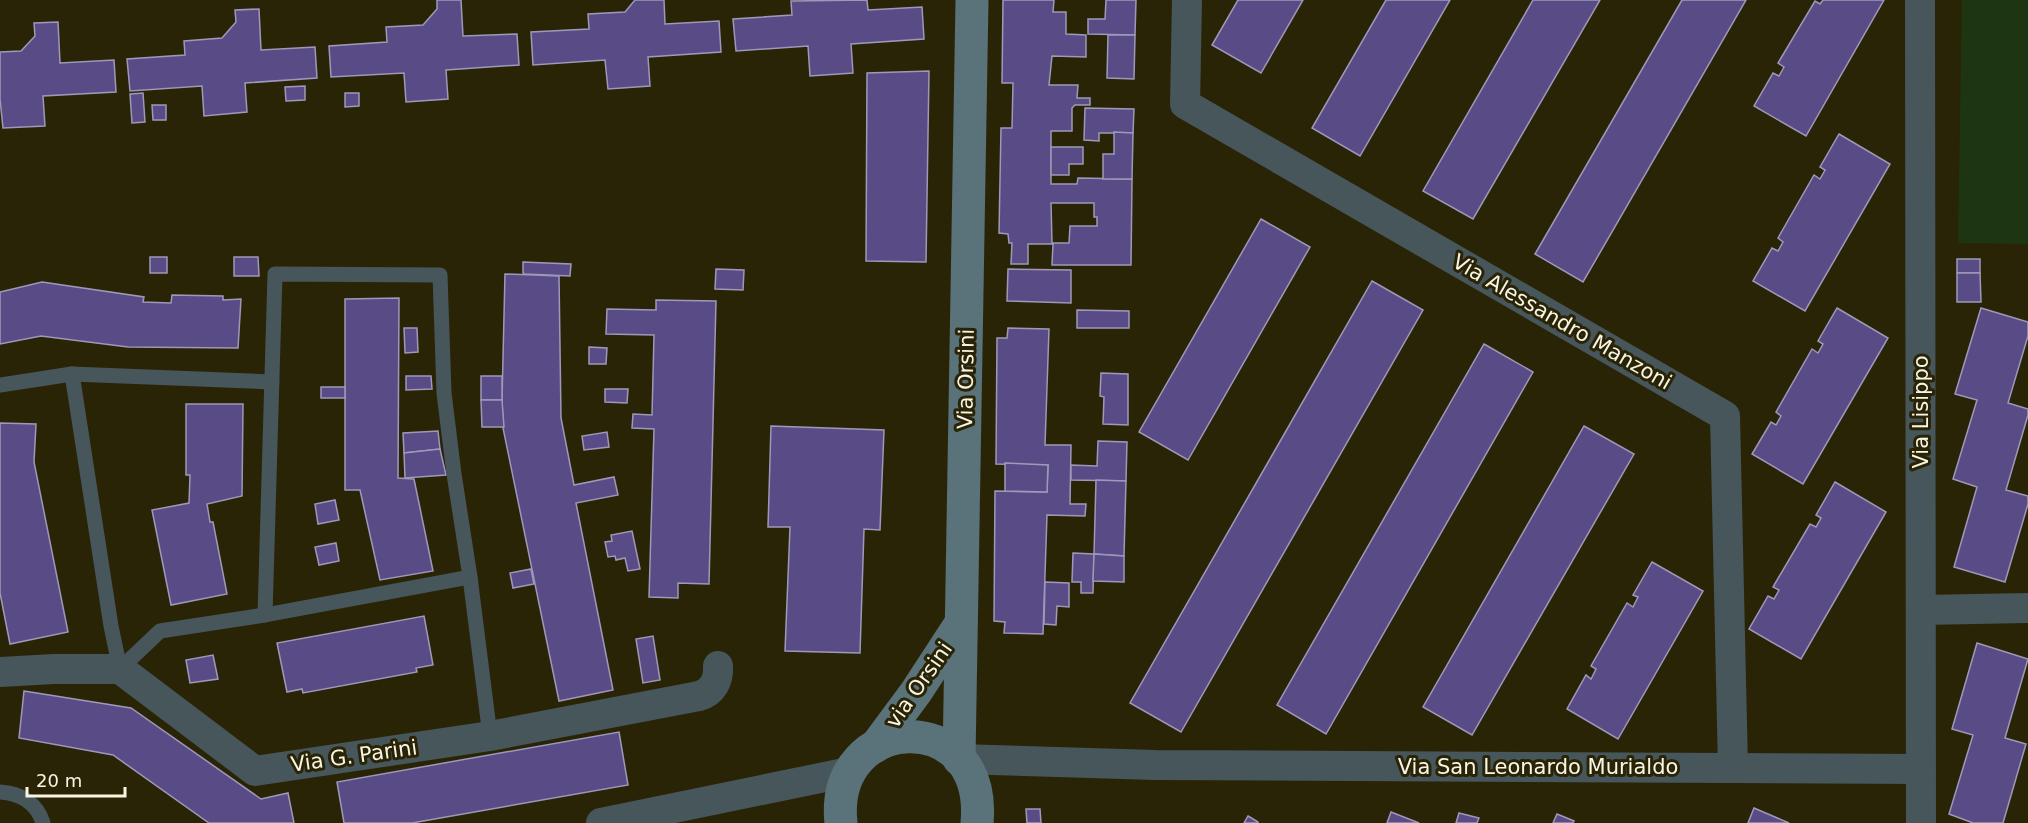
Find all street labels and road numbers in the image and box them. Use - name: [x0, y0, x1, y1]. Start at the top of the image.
- street label: Via Alessandro Manzoni: [1448, 249, 1676, 395]
- street label: Via Orsini: [953, 329, 979, 429]
- street label: Via Lisippo: [1909, 355, 1933, 469]
- street label: via Orsini: [881, 638, 957, 732]
- street label: Via G. Parini: [289, 735, 419, 777]
- street label: Via San Leonardo Murialdo: [1398, 755, 1678, 779]

